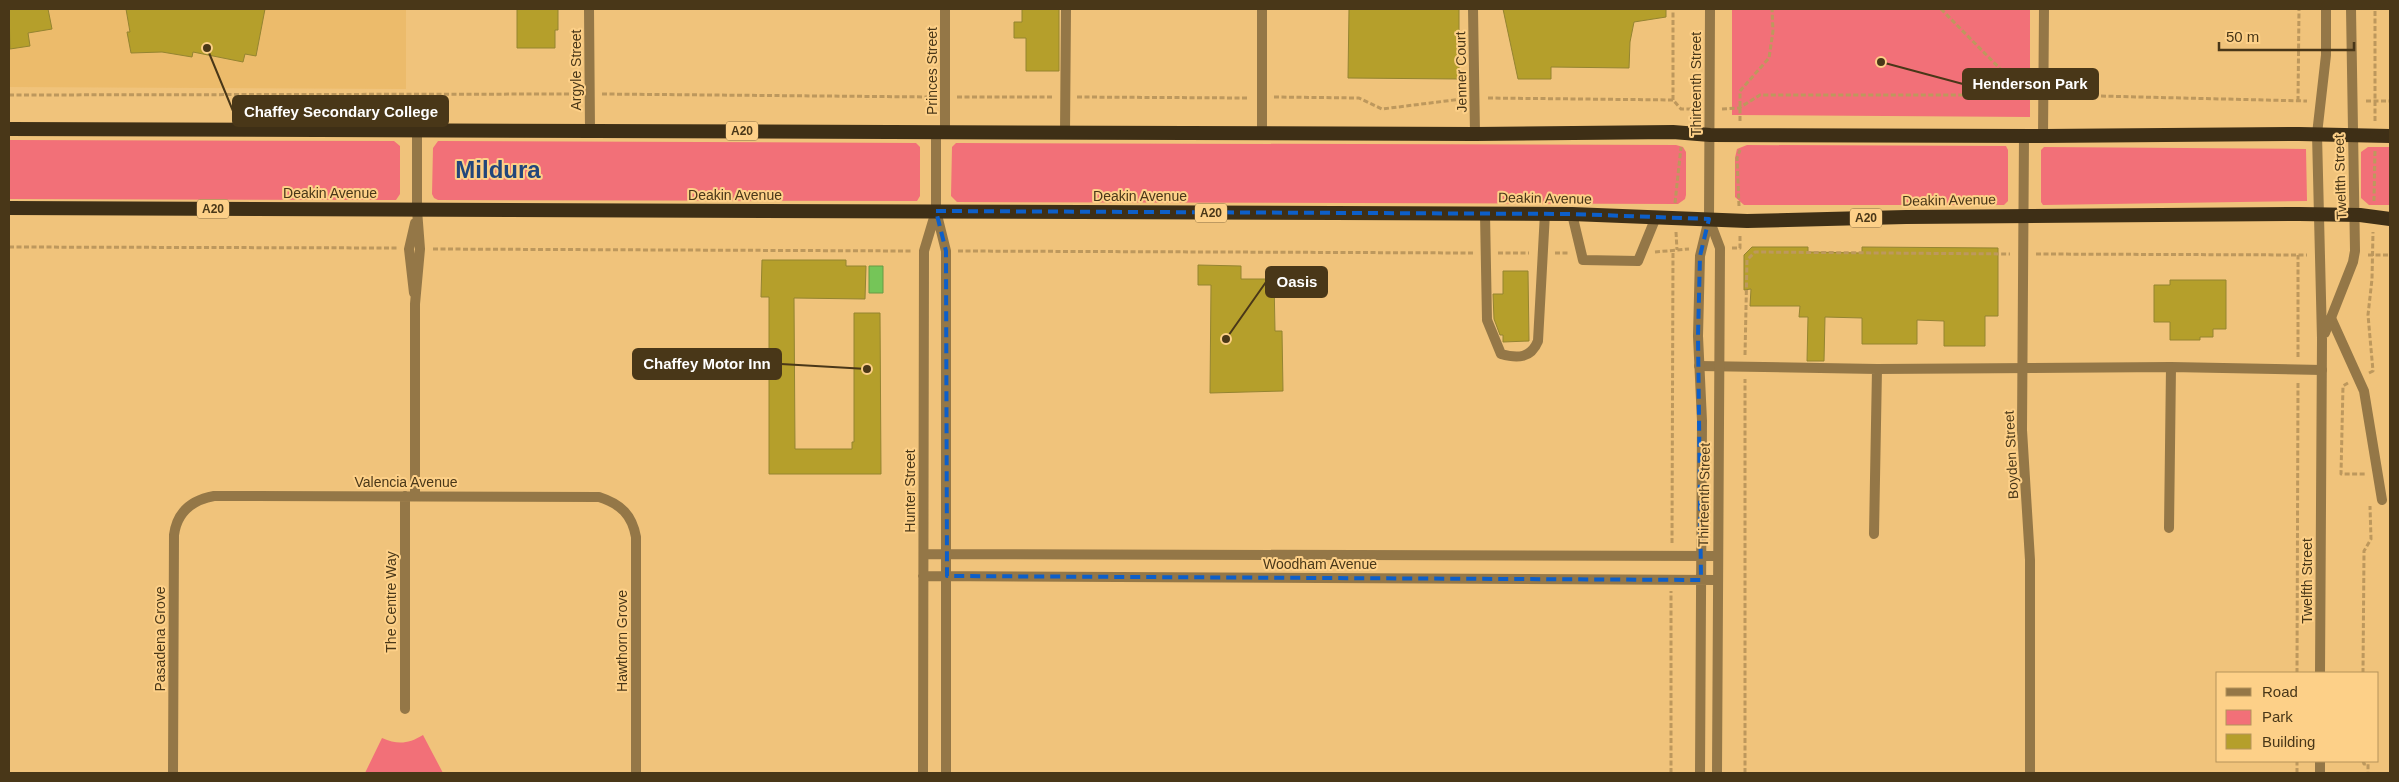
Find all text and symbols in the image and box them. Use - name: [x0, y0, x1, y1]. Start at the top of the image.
- scale bar: [2219, 20, 2354, 52]
- street label: Princes Street: [924, 27, 940, 115]
- text: 50 m: [2226, 28, 2259, 45]
- street label: Argyle Street: [568, 29, 584, 110]
- street label: Jenner Court: [1452, 31, 1470, 113]
- street label: Thirteenth Street: [1688, 32, 1704, 136]
- callout: Henderson Park: [1963, 69, 2098, 99]
- text: Henderson Park: [1972, 75, 2088, 92]
- callout: Chaffey Secondary College: [233, 96, 448, 126]
- text: Chaffey Secondary College: [244, 103, 438, 120]
- road number: A20: [726, 122, 758, 140]
- street label: Twelfth Street: [2331, 134, 2349, 220]
- district label: Mildura: [455, 156, 541, 183]
- street label: Deakin Avenue: [283, 185, 377, 201]
- street label: Deakin Avenue: [688, 187, 782, 203]
- street label: Deakin Avenue: [1093, 188, 1187, 204]
- street label: Deakin Avenue: [1498, 189, 1592, 207]
- street label: Deakin Avenue: [1902, 191, 1996, 209]
- road number: A20: [197, 200, 229, 218]
- road number: A20: [1195, 204, 1227, 222]
- road number: A20: [1850, 208, 1882, 228]
- callout: Oasis: [1266, 267, 1327, 297]
- text: Oasis: [1277, 273, 1317, 290]
- callout: Chaffey Motor Inn: [633, 349, 781, 379]
- text: Chaffey Motor Inn: [643, 355, 771, 372]
- street label: Boyden Street: [2001, 410, 2021, 500]
- street label: Thirteenth Street: [1695, 443, 1713, 547]
- street label: Hunter Street: [902, 449, 918, 533]
- street label: Valencia Avenue: [354, 474, 458, 490]
- street label: Twelfth Street: [2299, 538, 2315, 624]
- street label: The Centre Way: [383, 551, 399, 653]
- street label: Woodham Avenue: [1263, 556, 1377, 572]
- street label: Pasadena Grove: [152, 586, 168, 692]
- street label: Hawthorn Grove: [614, 590, 630, 692]
- legend: [2216, 672, 2379, 762]
- text: Road: [2262, 683, 2298, 700]
- text: Park: [2262, 708, 2293, 725]
- text: Building: [2262, 733, 2315, 750]

